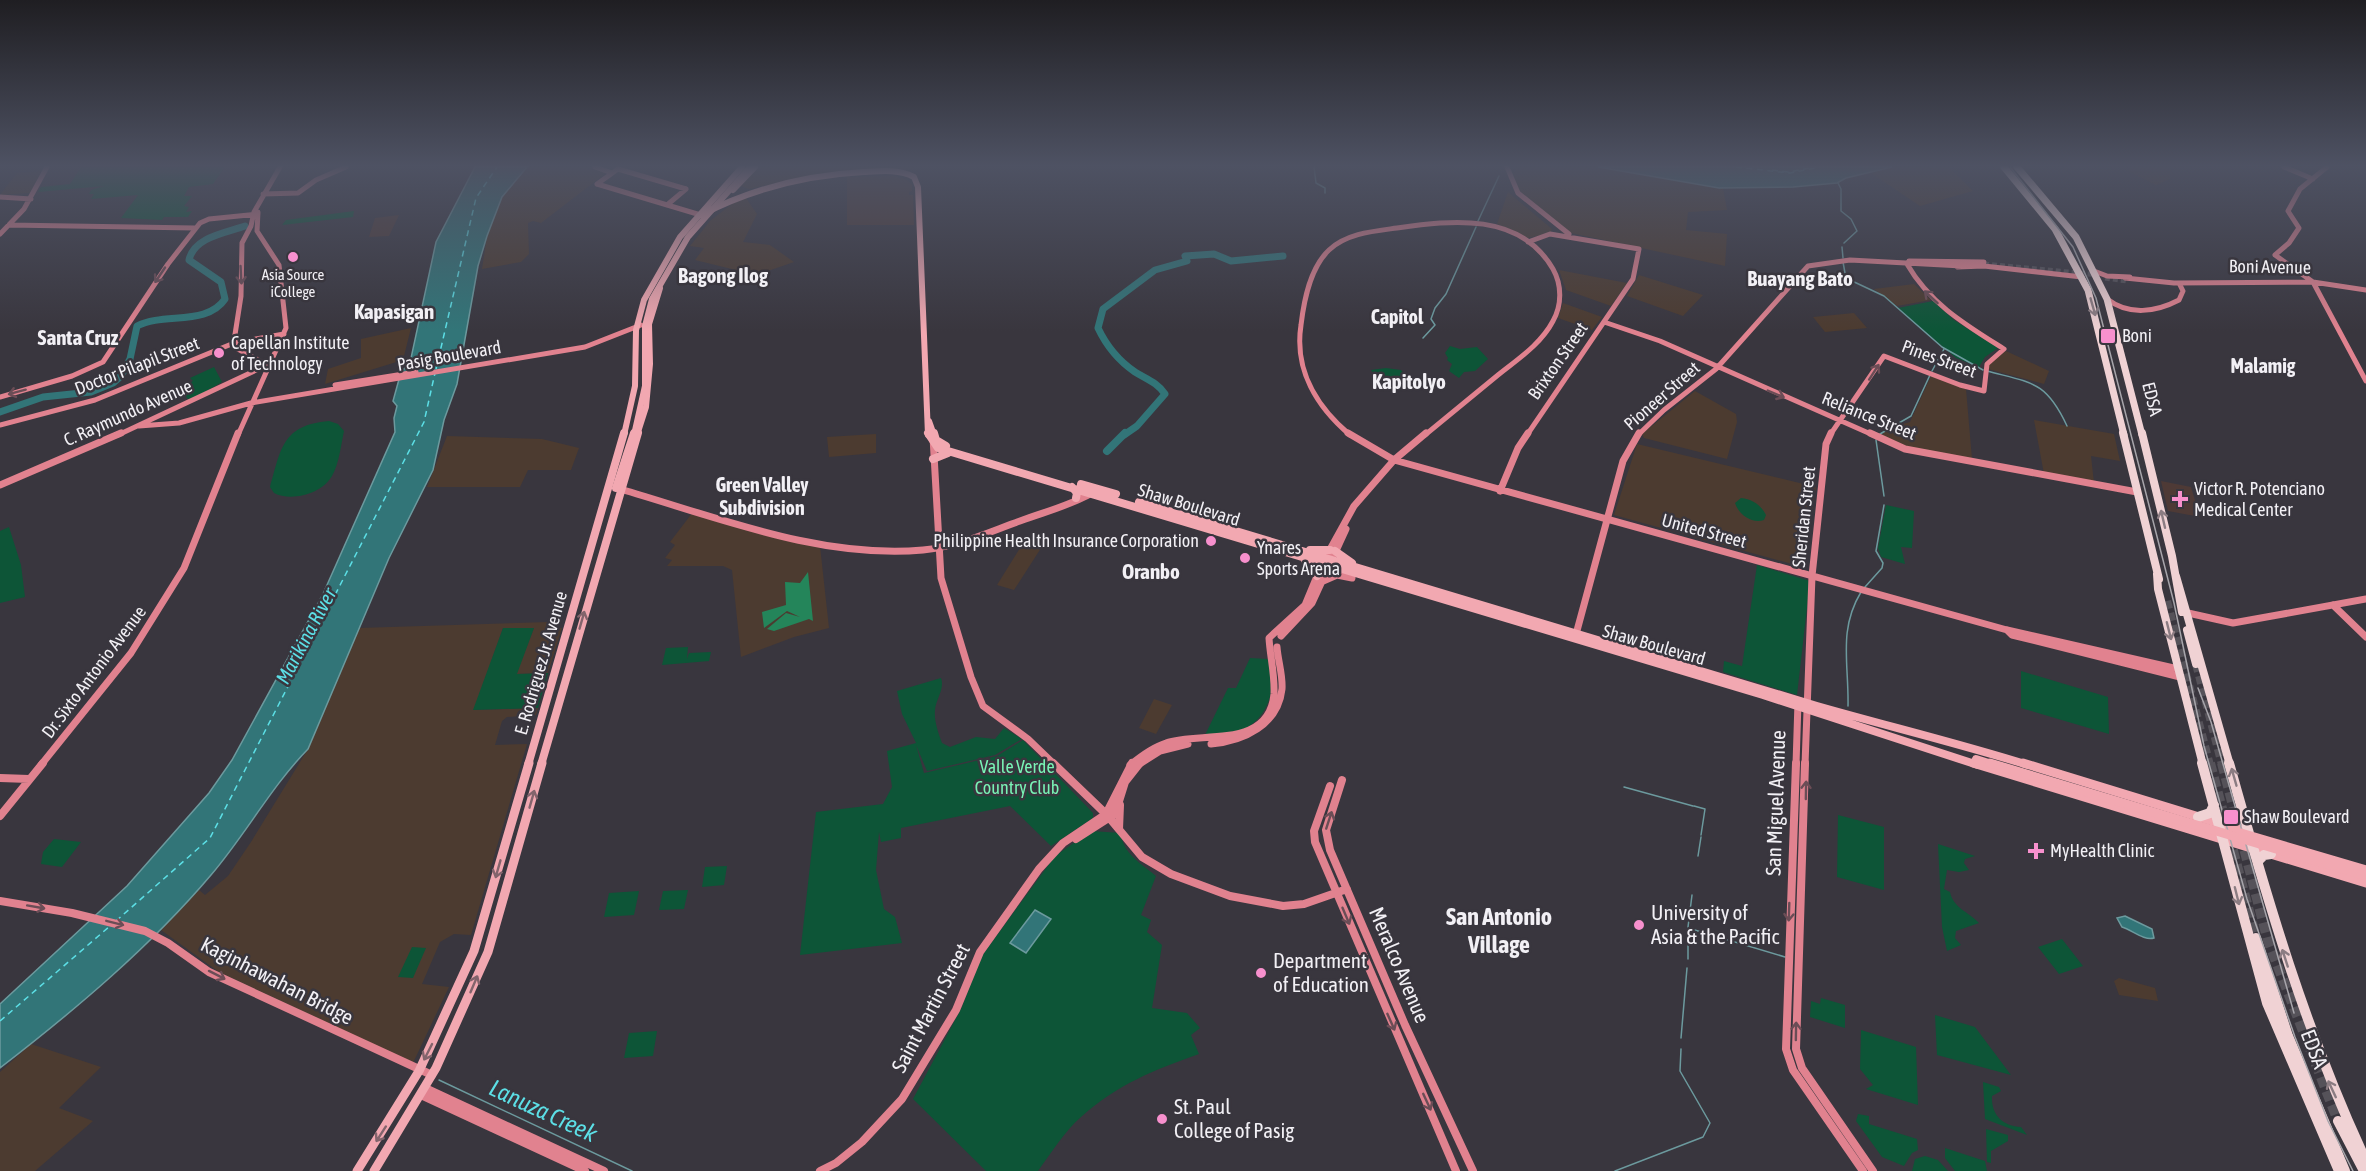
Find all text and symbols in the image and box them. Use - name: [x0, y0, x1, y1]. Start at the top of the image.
- marker: Asia Source iCollege: [286, 250, 300, 264]
- street label: Boni Avenue: [2229, 255, 2311, 278]
- district label: Bagong Ilog: [678, 263, 769, 287]
- one-way arrow: [235, 264, 246, 284]
- place label: Asia Source iCollege: [262, 266, 324, 300]
- district label: Buayang Bato: [1747, 266, 1853, 290]
- one-way arrow: [154, 267, 166, 283]
- one-way arrow: [1923, 290, 1938, 304]
- one-way arrow: [2088, 298, 2099, 317]
- district label: Kapasigan: [354, 299, 434, 323]
- district label: Capitol: [1371, 305, 1424, 328]
- street label: Brixton Street: [1523, 318, 1592, 403]
- district label: Santa Cruz: [38, 325, 119, 349]
- place label: Boni: [2122, 325, 2152, 346]
- marker: Boni: [2099, 327, 2117, 345]
- street label: Doctor Pilapil Street: [72, 332, 202, 399]
- place label: Capellan Institute of Technology: [231, 332, 349, 374]
- street label: Pines Street: [1899, 335, 1979, 382]
- street label: Pasig Boulevard: [395, 336, 503, 375]
- marker: Capellan Institute of Technology: [212, 346, 226, 360]
- district label: Malamig: [2231, 354, 2296, 377]
- street label: Pioneer Street: [1620, 357, 1704, 434]
- one-way arrow: [1868, 364, 1880, 380]
- district label: Kapitolyo: [1372, 369, 1446, 393]
- street label: C. Raymundo Avenue: [60, 375, 195, 450]
- street label: EDSA: [2138, 380, 2167, 418]
- one-way arrow: [8, 387, 27, 398]
- street label: Reliance Street: [1819, 387, 1919, 444]
- one-way arrow: [1766, 389, 1785, 400]
- street label: Sheridan Street: [1788, 465, 1819, 569]
- district label: Green Valley Subdivision: [715, 473, 809, 519]
- place label: Victor R. Potenciano Medical Center: [2194, 478, 2325, 520]
- street label: Shaw Boulevard: [1136, 479, 1243, 530]
- marker: Victor R. Potenciano Medical Center: [2171, 490, 2189, 508]
- street label: United Street: [1659, 509, 1749, 552]
- one-way arrow: [2157, 510, 2169, 529]
- place label: Philippine Health Insurance Corporation: [933, 530, 1199, 551]
- marker: Philippine Health Insurance Corporation: [1204, 534, 1218, 548]
- place label: Ynares Sports Arena: [1257, 537, 1340, 579]
- marker: Ynares Sports Arena: [1238, 551, 1252, 565]
- district label: Oranbo: [1122, 559, 1180, 583]
- water label: Marikina River: [271, 583, 341, 688]
- street label: E. Rodriguez Jr. Avenue: [510, 589, 571, 737]
- street label: Dr. Sixto Antonio Avenue: [37, 602, 150, 742]
- one-way arrow: [577, 611, 588, 630]
- street label: Shaw Boulevard: [1600, 620, 1708, 669]
- one-way arrow: [2163, 621, 2175, 640]
- street label: San Miguel Avenue: [1760, 730, 1790, 876]
- park label: Valle Verde Country Club: [975, 756, 1059, 798]
- one-way arrow: [2228, 768, 2239, 787]
- one-way arrow: [1800, 781, 1812, 801]
- one-way arrow: [527, 789, 538, 808]
- place label: Shaw Boulevard: [2244, 806, 2350, 827]
- marker: Shaw Boulevard: [2222, 808, 2240, 826]
- one-way arrow: [1324, 811, 1335, 830]
- place label: MyHealth Clinic: [2050, 840, 2155, 861]
- marker: MyHealth Clinic: [2027, 842, 2045, 860]
- one-way arrow: [492, 859, 503, 878]
- one-way arrow: [2232, 886, 2244, 905]
- place label: University of Asia & the Pacific: [1651, 900, 1779, 948]
- one-way arrow: [1783, 901, 1795, 921]
- one-way arrow: [26, 902, 45, 913]
- street label: Meralco Avenue: [1365, 903, 1435, 1026]
- district label: San Antonio Village: [1446, 903, 1552, 958]
- one-way arrow: [1341, 906, 1352, 925]
- one-way arrow: [105, 918, 124, 930]
- marker: University of Asia & the Pacific: [1632, 918, 1646, 932]
- street label: Kaginhawahan Bridge: [197, 931, 358, 1029]
- street label: Saint Martin Street: [886, 939, 974, 1076]
- place label: Department of Education: [1273, 948, 1369, 996]
- one-way arrow: [2279, 949, 2290, 968]
- marker: Department of Education: [1254, 966, 1268, 980]
- one-way arrow: [207, 970, 225, 982]
- one-way arrow: [469, 976, 480, 994]
- one-way arrow: [1386, 1012, 1397, 1031]
- one-way arrow: [1791, 1021, 1802, 1041]
- street label: EDSA: [2297, 1026, 2334, 1072]
- one-way arrow: [422, 1043, 434, 1061]
- water label: Lanuza Creek: [485, 1074, 602, 1147]
- one-way arrow: [2326, 1081, 2338, 1099]
- one-way arrow: [1421, 1092, 1433, 1110]
- place label: St. Paul College of Pasig: [1174, 1094, 1294, 1142]
- marker: St. Paul College of Pasig: [1155, 1112, 1169, 1126]
- one-way arrow: [375, 1125, 387, 1142]

